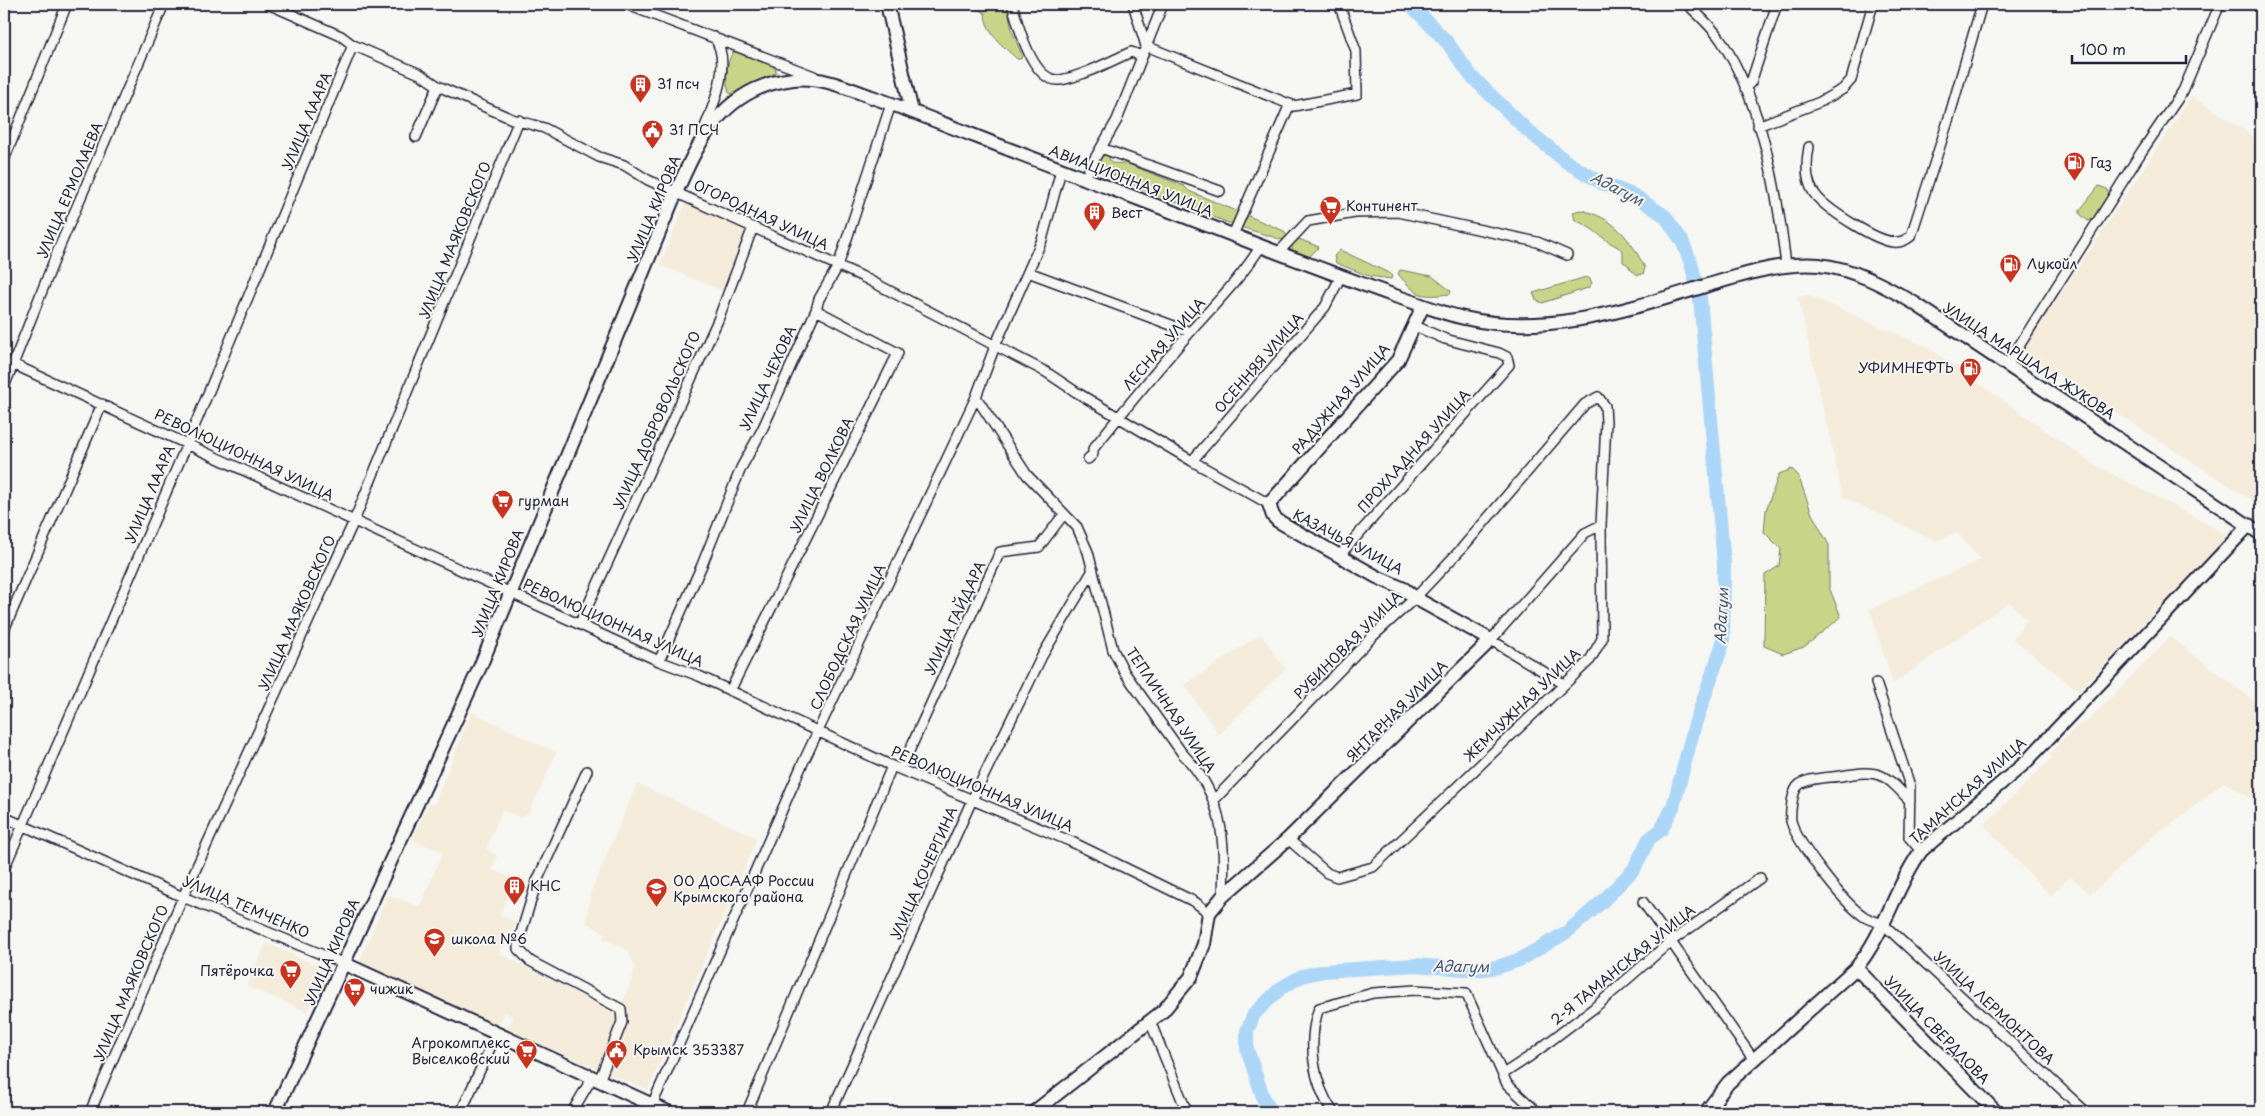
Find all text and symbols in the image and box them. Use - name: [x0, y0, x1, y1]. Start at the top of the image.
- scale bar: [2072, 32, 2186, 64]
- text: 100 m: [2080, 37, 2126, 60]
- street label: УЛИЦА ЛААРА: [276, 68, 337, 173]
- building icon: 31 псч: [629, 72, 653, 103]
- place label: 31 псч: [657, 73, 700, 94]
- public building icon: 31 ПСЧ: [641, 118, 665, 149]
- street label: УЛИЦА ЕРМОЛАЕВА: [31, 119, 108, 261]
- place label: 31 ПСЧ: [669, 119, 719, 140]
- street label: АВИАЦИОННАЯ УЛИЦА: [1046, 140, 1217, 222]
- fuel station icon: Газ: [2062, 151, 2086, 182]
- street label: УЛИЦА КИРОВА: [622, 152, 686, 266]
- place label: Газ: [2090, 152, 2112, 173]
- street label: УЛИЦА МАЯКОВСКОГО: [413, 158, 496, 322]
- water label: Адагум: [1587, 165, 1649, 211]
- street label: ОГОРОДНАЯ УЛИЦА: [690, 174, 833, 255]
- supermarket icon: Континент: [1318, 194, 1342, 225]
- place label: Континент: [1346, 195, 1418, 216]
- building icon: Вест: [1083, 201, 1107, 232]
- place label: Вест: [1111, 202, 1143, 223]
- fuel station icon: Лукойл: [1999, 252, 2023, 283]
- place label: Лукойл: [2027, 253, 2077, 274]
- street label: ЛЕСНАЯ УЛИЦА: [1118, 293, 1210, 394]
- street label: УЛИЦА МАРШАЛА ЖУКОВА: [1939, 297, 2119, 424]
- street label: ОСЕННЯЯ УЛИЦА: [1209, 308, 1308, 417]
- street label: УЛИЦА ЧЕХОВА: [734, 322, 801, 434]
- street label: УЛИЦА ДОБРОВОЛЬСКОГО: [608, 327, 705, 512]
- street label: РАДУЖНАЯ УЛИЦА: [1287, 339, 1395, 459]
- fuel station icon: УФИМНЕФТЬ: [1958, 356, 1982, 387]
- place label: УФИМНЕФТЬ: [1858, 357, 1954, 378]
- street label: ПРОХЛАДНАЯ УЛИЦА: [1352, 384, 1475, 517]
- street label: РЕВОЛЮЦИОННАЯ УЛИЦА: [151, 404, 338, 506]
- street label: УЛИЦА ВОЛКОВА: [785, 414, 859, 536]
- street label: УЛИЦА ЛААРА: [119, 441, 180, 546]
- supermarket icon: гурман: [490, 489, 514, 520]
- place label: гурман: [518, 490, 569, 511]
- street label: КАЗАЧЬЯ УЛИЦА: [1289, 504, 1407, 580]
- street label: УЛИЦА КИРОВА: [466, 526, 529, 640]
- street label: УЛИЦА МАЯКОВСКОГО: [253, 532, 340, 694]
- street label: УЛИЦА ГАЙДАРА: [919, 557, 990, 678]
- street label: СЛОБОДСКАЯ УЛИЦА: [804, 560, 891, 713]
- street label: РЕВОЛЮЦИОННАЯ УЛИЦА: [519, 573, 707, 672]
- street label: РУБИНОВАЯ УЛИЦА: [1289, 585, 1407, 704]
- water label: Адагум: [1708, 586, 1734, 645]
- street label: ТЕПЛИЧНАЯ УЛИЦА: [1121, 643, 1222, 777]
- street label: ЖЕМЧУЖНАЯ УЛИЦА: [1458, 643, 1585, 766]
- street label: ЯНТАРНАЯ УЛИЦА: [1341, 655, 1452, 766]
- street label: ТАМАНСКАЯ УЛИЦА: [1905, 732, 2031, 849]
- street label: РЕВОЛЮЦИОННАЯ УЛИЦА: [888, 741, 1077, 837]
- street label: УЛИЦА КОЧЕРГИНА: [885, 803, 962, 943]
- street label: УЛИЦА ТЕМЧЕНКО: [179, 870, 313, 943]
- place label: ОО ДОСААФ России Крымского района: [673, 870, 814, 907]
- building icon: КНС: [502, 874, 526, 905]
- place label: КНС: [530, 875, 561, 896]
- school or university icon: ОО ДОСААФ России Крымского района: [645, 877, 669, 908]
- street label: УЛИЦА КИРОВА: [299, 895, 364, 1008]
- street label: 2-Я ТАМАНСКАЯ УЛИЦА: [1546, 899, 1700, 1030]
- street label: УЛИЦА МАЯКОВСКОГО: [88, 901, 173, 1064]
- school or university icon: школа №6: [423, 927, 447, 958]
- place label: школа №6: [451, 928, 527, 949]
- street label: УЛИЦА ЛЕРМОНТОВА: [1929, 946, 2059, 1069]
- water label: Адагум: [1433, 954, 1490, 978]
- supermarket icon: Пятёрочка: [278, 959, 302, 990]
- place label: Пятёрочка: [200, 960, 274, 981]
- street label: УЛИЦА СВЕРДЛОВА: [1880, 971, 1995, 1088]
- supermarket icon: чижик: [342, 977, 366, 1008]
- place label: чижик: [370, 978, 414, 999]
- place label: Агрокомплекс Выселковский: [411, 1032, 510, 1069]
- public building icon: Крымск 353387: [605, 1038, 629, 1069]
- supermarket icon: Агрокомплекс Выселковский: [514, 1039, 538, 1070]
- place label: Крымск 353387: [633, 1039, 744, 1060]

